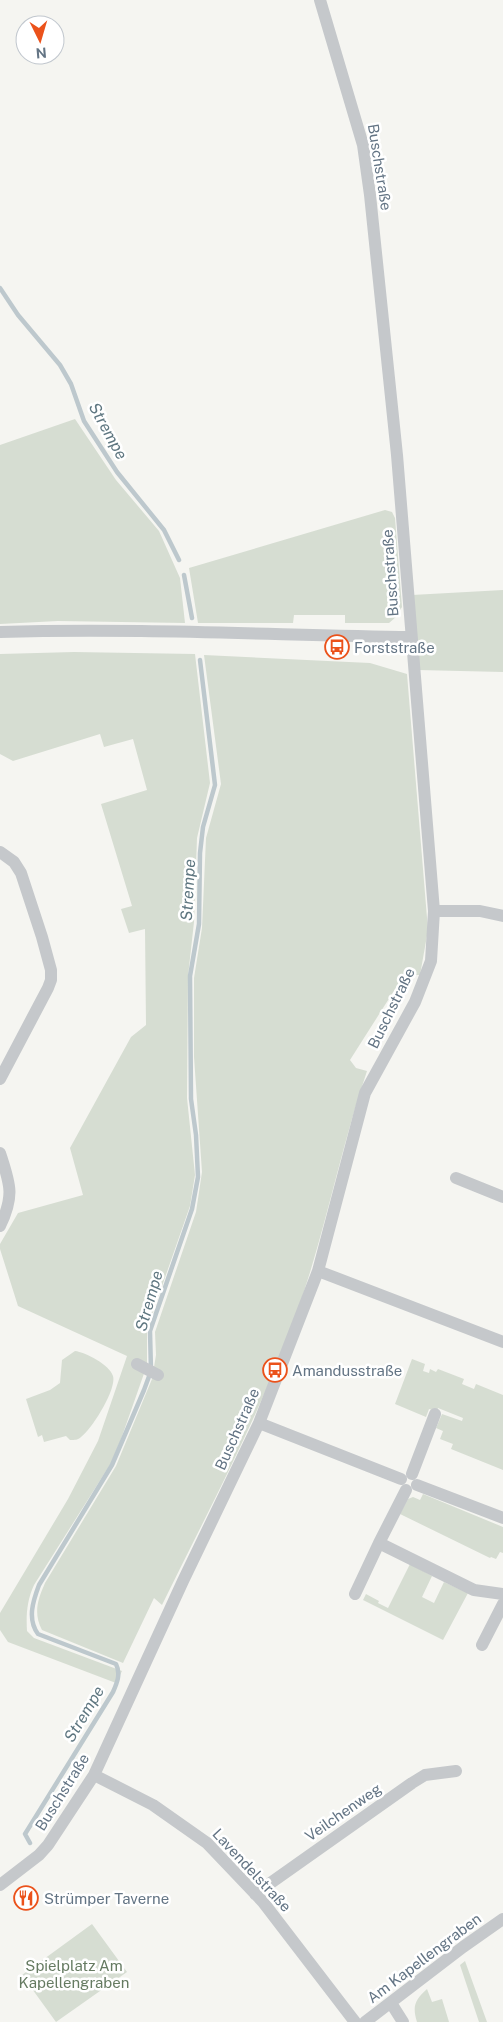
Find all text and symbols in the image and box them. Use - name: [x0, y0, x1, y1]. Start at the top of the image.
- north arrow: [15, 15, 65, 65]
- text: N: [35, 45, 47, 61]
- street label: Buschstraße: [365, 122, 395, 212]
- water label: Strempe: [85, 399, 131, 463]
- street label: Buschstraße: [378, 529, 402, 617]
- bus stop icon: Forststraße: [324, 634, 350, 660]
- place label: Forststraße: [354, 639, 435, 656]
- water label: Strempe: [177, 858, 199, 921]
- street label: Buschstraße: [364, 965, 418, 1051]
- water label: Strempe: [131, 1268, 167, 1333]
- bus stop icon: Amandusstraße: [262, 1357, 288, 1383]
- place label: Amandusstraße: [292, 1362, 402, 1379]
- street label: Buschstraße: [211, 1386, 263, 1472]
- water label: Strempe: [60, 1682, 108, 1745]
- street label: Buschstraße: [32, 1750, 92, 1834]
- street label: Veilchenweg: [302, 1780, 384, 1844]
- street label: Lavendelstraße: [209, 1825, 295, 1915]
- restaurant icon: Strümper Taverne: [13, 1885, 39, 1911]
- place label: Strümper Taverne: [44, 1890, 169, 1907]
- street label: Am Kapellengraben: [364, 1910, 484, 2006]
- park label: Spielplatz Am Kapellengraben: [19, 1957, 129, 1991]

